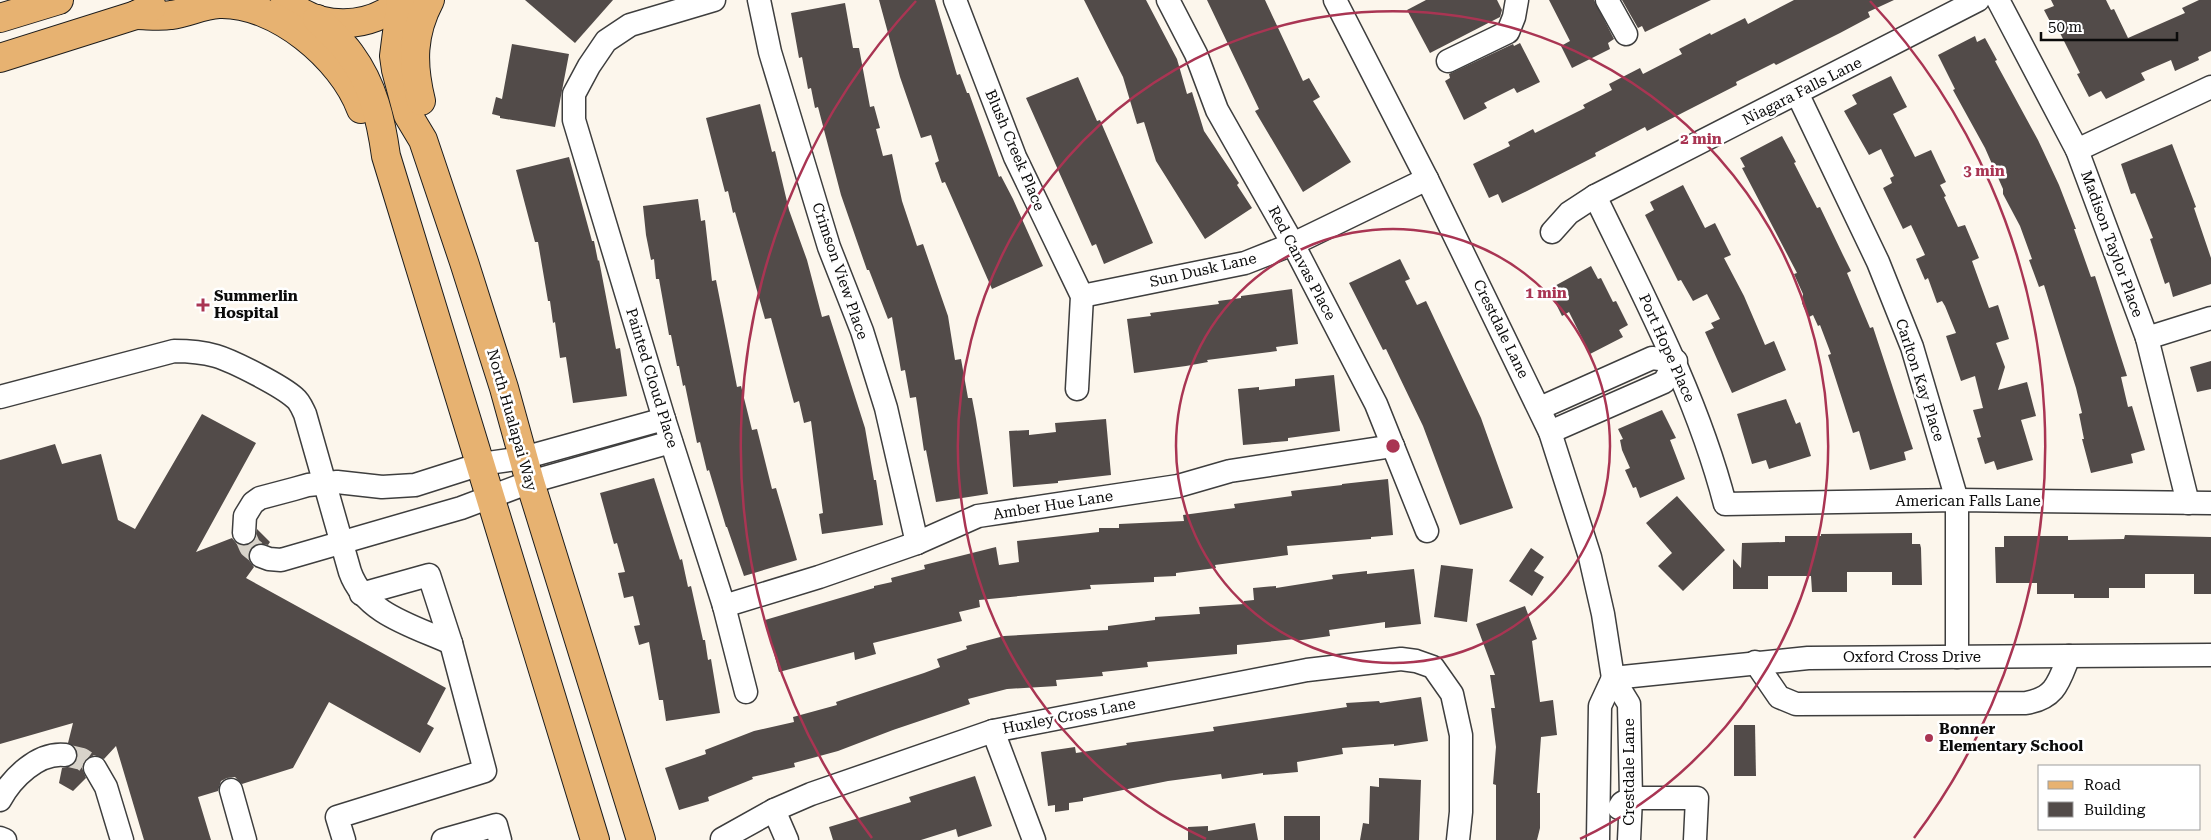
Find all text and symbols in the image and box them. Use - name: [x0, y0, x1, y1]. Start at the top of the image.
- scale bar: [2041, 10, 2177, 42]
- text: 50 m: [2048, 18, 2083, 36]
- street label: Niagara Falls Lane: [1739, 53, 1865, 129]
- street label: Blush Creek Place: [981, 87, 1049, 213]
- text: 2 min: [1680, 130, 1722, 148]
- text: 3 min: [1963, 162, 2005, 180]
- street label: Madison Taylor Place: [2077, 168, 2147, 320]
- street label: Crimson View Place: [808, 200, 872, 342]
- street label: Red Canvas Place: [1264, 203, 1340, 323]
- street label: Sun Dusk Lane: [1148, 249, 1258, 291]
- street label: Crestdale Lane: [1469, 277, 1533, 381]
- text: 1 min: [1525, 284, 1567, 302]
- place label: Summerlin Hospital: [214, 287, 298, 322]
- street label: Port Hope Place: [1635, 291, 1699, 405]
- marker: Summerlin Hospital: [196, 298, 210, 312]
- street label: Painted Cloud Place: [622, 306, 682, 450]
- street label: Carlton Kay Place: [1892, 316, 1948, 444]
- street label: North Hualapai Way: [483, 347, 541, 493]
- centre of rings: [1384, 437, 1402, 455]
- street label: Amber Hue Lane: [992, 487, 1114, 523]
- street label: American Falls Lane: [1895, 492, 2041, 510]
- street label: Oxford Cross Drive: [1843, 648, 1981, 666]
- street label: Huxley Cross Lane: [1001, 694, 1137, 738]
- street label: Crestdale Lane: [1620, 718, 1638, 826]
- place label: Bonner Elementary School: [1939, 720, 2083, 755]
- marker: Bonner Elementary School: [1923, 732, 1935, 744]
- legend: [2038, 765, 2201, 830]
- text: Road: [2084, 776, 2121, 794]
- text: Building: [2084, 801, 2146, 819]

